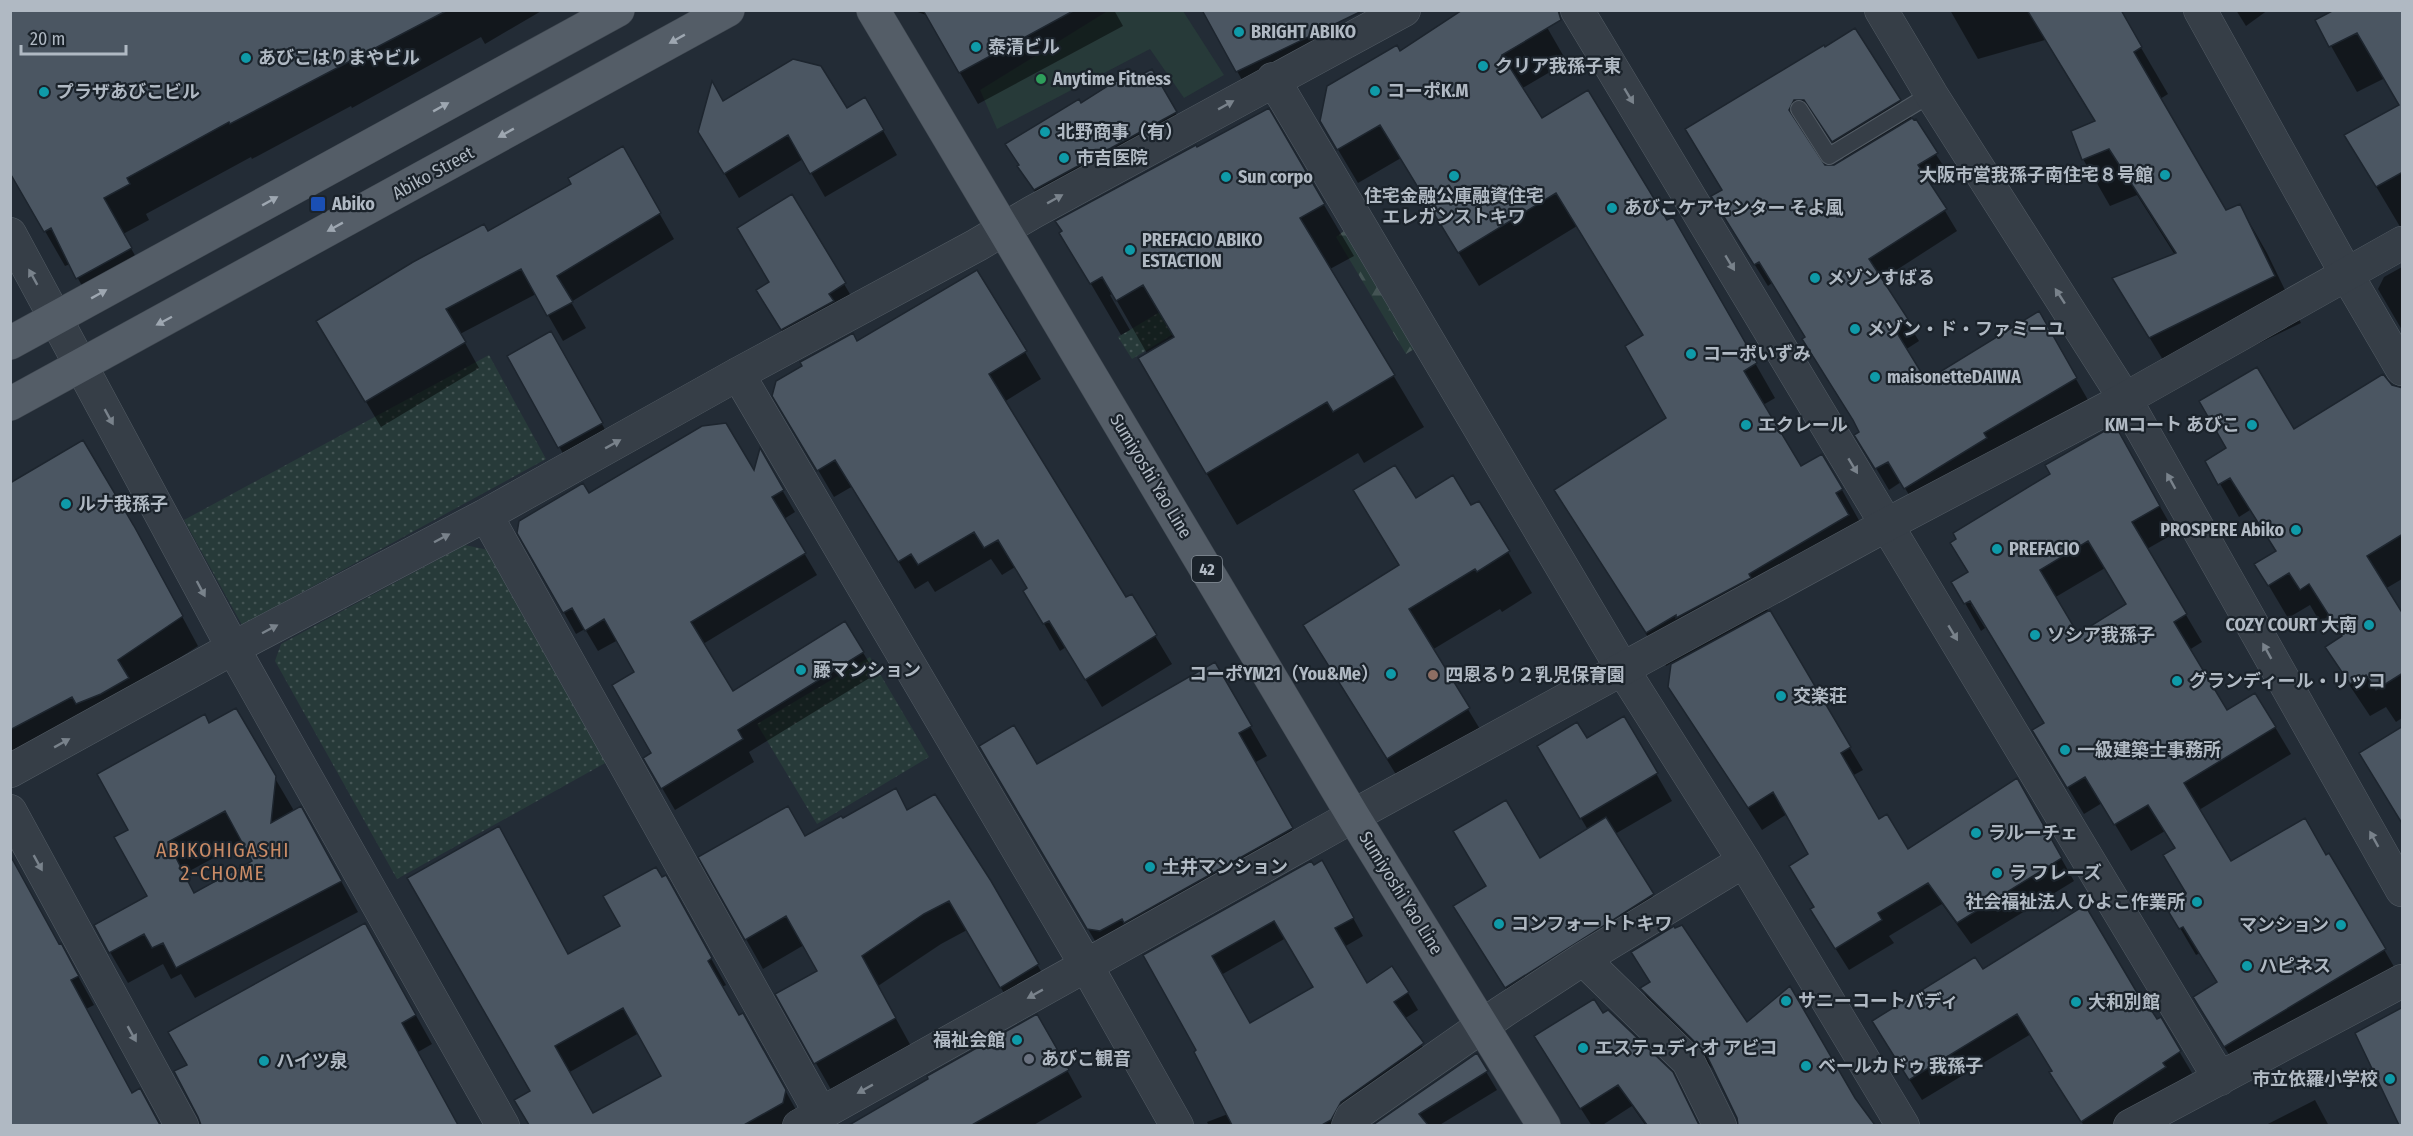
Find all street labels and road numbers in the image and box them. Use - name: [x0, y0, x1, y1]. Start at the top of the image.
- street label: Abiko Street: [388, 142, 478, 204]
- street label: Sumiyoshi Yao Line: [1105, 410, 1197, 542]
- road number: 42: [1192, 556, 1222, 582]
- street label: Sumiyoshi Yao Line: [1354, 827, 1448, 959]

